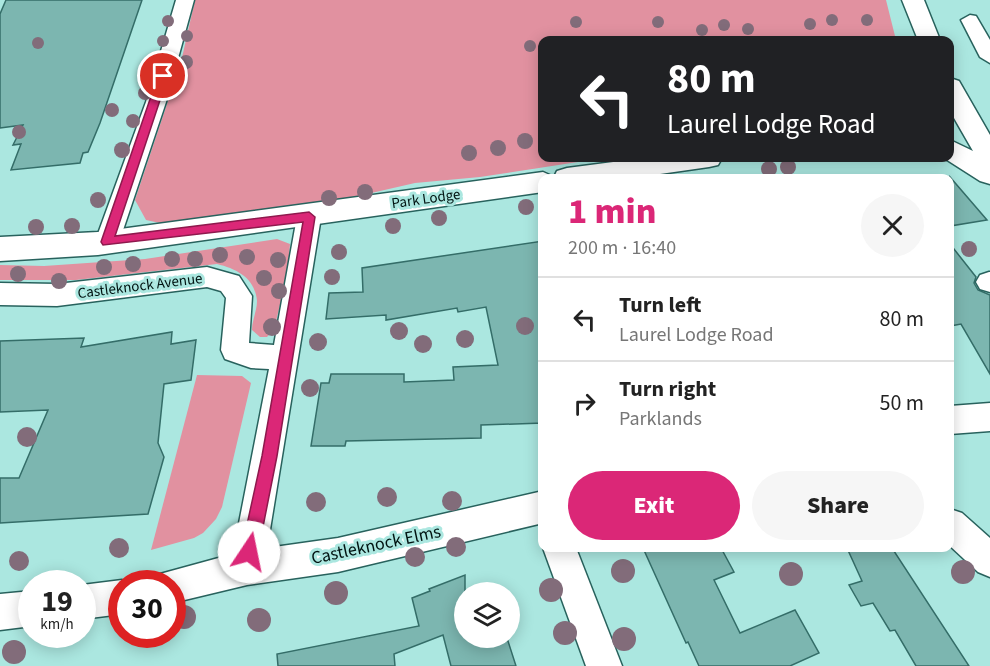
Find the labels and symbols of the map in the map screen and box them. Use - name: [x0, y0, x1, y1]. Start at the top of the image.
- pin: [137, 50, 188, 101]
- street label: Park Lodge: [390, 184, 462, 214]
- street label: Castleknock Avenue: [76, 268, 204, 304]
- street label: Castleknock Elms: [309, 519, 443, 571]
- position arrow: [217, 520, 281, 584]
- speed limit sign: 30: [108, 570, 186, 648]

